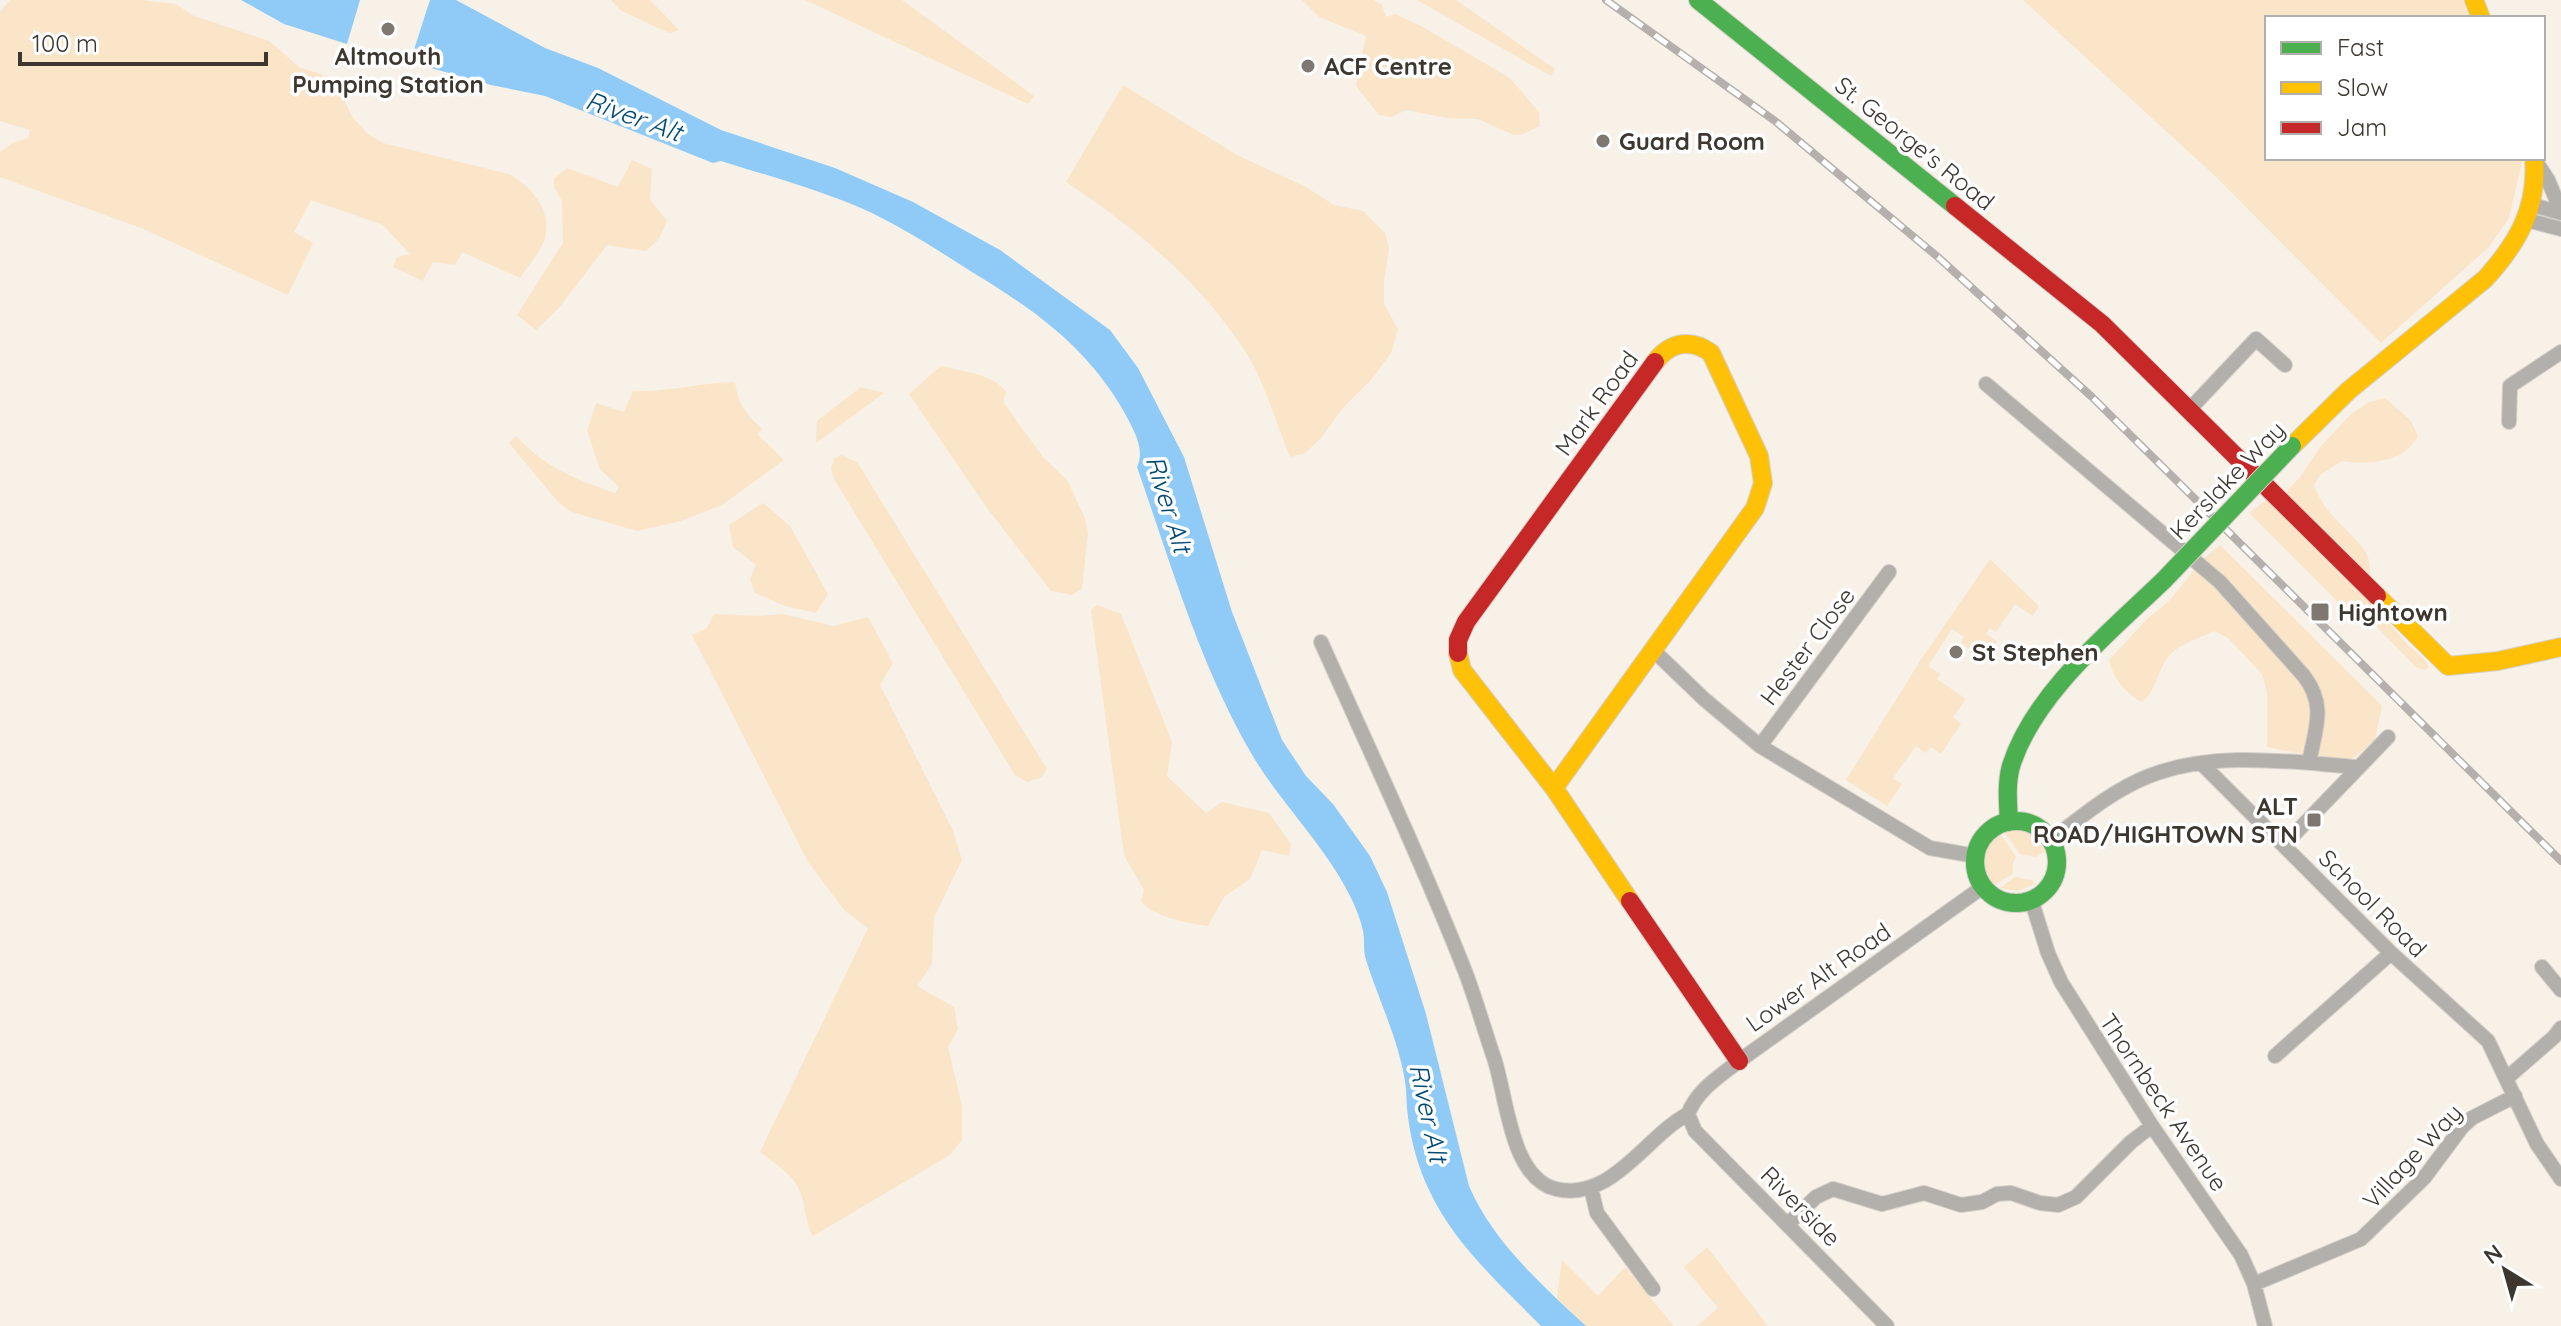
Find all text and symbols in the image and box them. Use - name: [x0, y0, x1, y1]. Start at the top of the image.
- scale bar: [20, 16, 266, 66]
- legend: [2265, 16, 2545, 160]
- marker: Altmouth Pumping Station: [379, 20, 397, 38]
- text: 100 m: [32, 28, 98, 58]
- text: Fast: [2337, 32, 2384, 62]
- place label: Altmouth Pumping Station: [292, 41, 484, 99]
- place label: ACF Centre: [1324, 51, 1452, 81]
- marker: ACF Centre: [1299, 57, 1317, 75]
- street label: St. George's Road: [1829, 70, 2001, 216]
- text: Slow: [2337, 72, 2388, 102]
- water label: River Alt: [581, 83, 690, 150]
- text: Jam: [2337, 112, 2387, 142]
- place label: Guard Room: [1619, 126, 1765, 156]
- marker: Guard Room: [1594, 132, 1612, 150]
- street label: Mark Road: [1548, 345, 1644, 461]
- street label: Kerslake Way: [2163, 414, 2291, 546]
- water label: River Alt: [1139, 451, 1200, 560]
- street label: Hester Close: [1753, 581, 1861, 711]
- place label: Hightown: [2338, 597, 2448, 627]
- marker: Hightown: [2309, 601, 2331, 623]
- place label: St Stephen: [1972, 637, 2099, 667]
- marker: St Stephen: [1947, 643, 1965, 661]
- place label: ALT ROAD/HIGHTOWN STN: [2033, 791, 2298, 849]
- marker: ALT ROAD/HIGHTOWN STN: [2305, 811, 2323, 829]
- street label: School Road: [2313, 843, 2433, 963]
- street label: Lower Alt Road: [1740, 916, 1896, 1038]
- street label: Thornbeck Avenue: [2093, 1007, 2235, 1197]
- water label: River Alt: [1402, 1061, 1456, 1168]
- street label: Village Way: [2356, 1097, 2468, 1215]
- street label: Riverside: [1755, 1160, 1847, 1252]
- north arrow: [2465, 1230, 2545, 1310]
- text: N: [2478, 1238, 2508, 1270]

